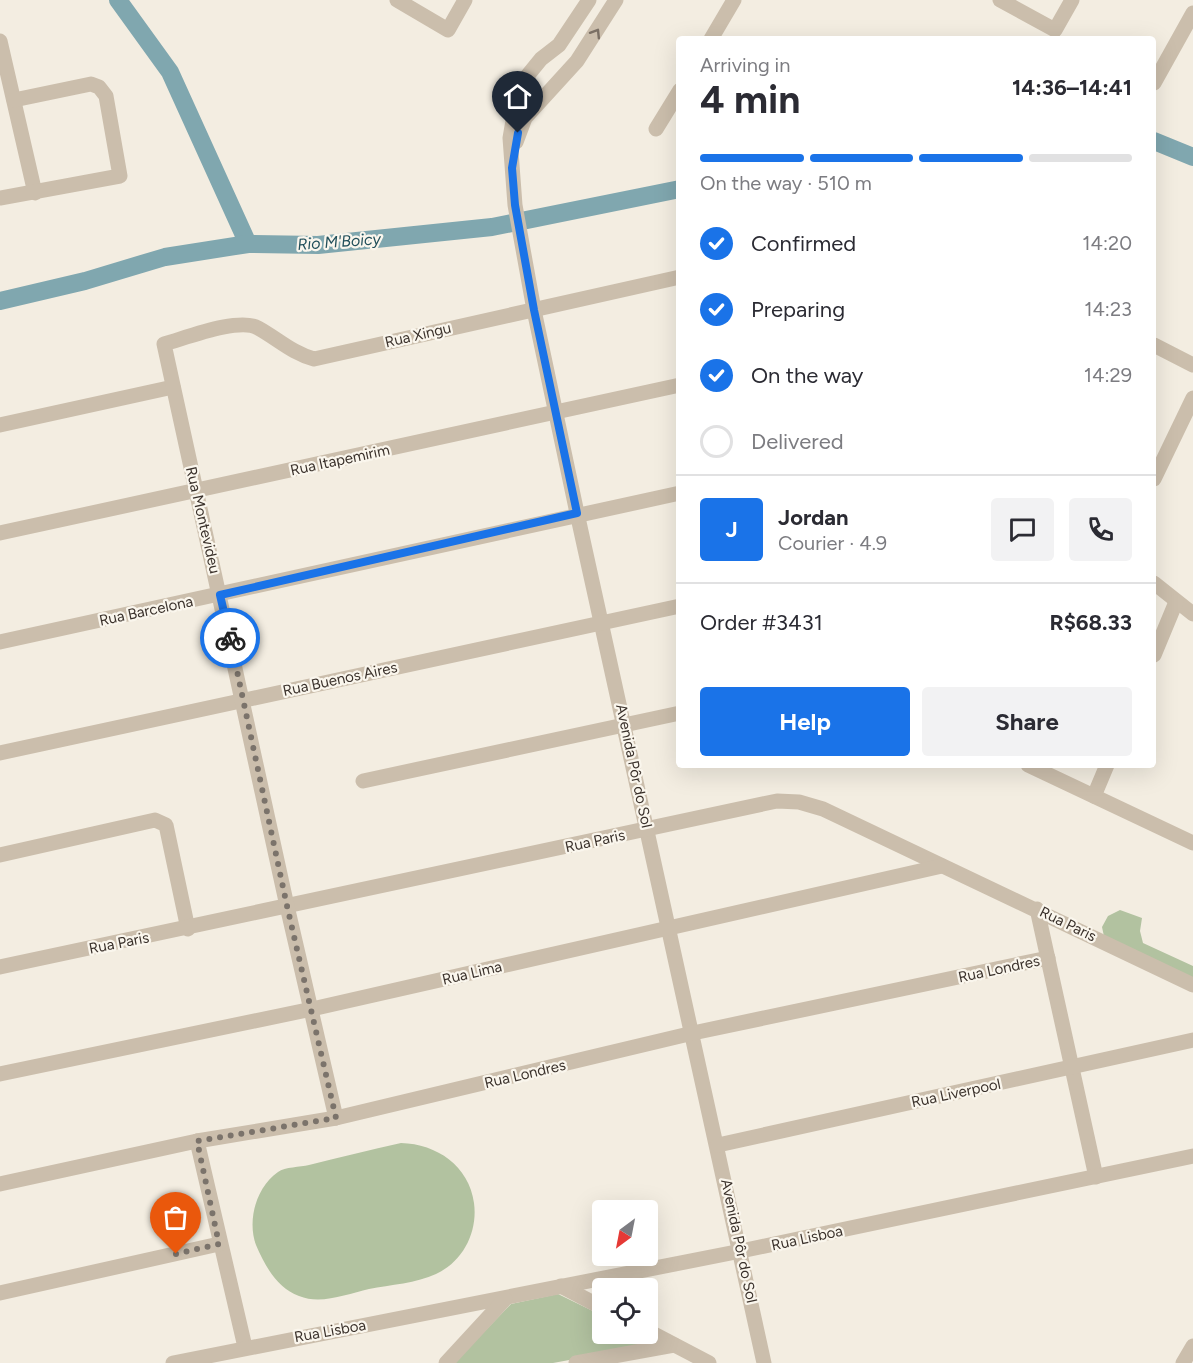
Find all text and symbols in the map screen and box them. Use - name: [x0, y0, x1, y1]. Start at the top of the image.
- one-way arrow: [588, 29, 600, 39]
- text: Arriving in: [700, 53, 790, 77]
- pin: [492, 71, 543, 133]
- text: 14:36–14:41: [1012, 74, 1132, 101]
- text: 4 min: [700, 76, 800, 123]
- icon: home: [501, 80, 534, 113]
- text: On the way · 510 m: [700, 171, 872, 195]
- icon: check: [700, 227, 733, 260]
- water label: Rio M'Boicy: [297, 229, 382, 254]
- text: Confirmed: [751, 230, 856, 257]
- text: 14:20: [1082, 231, 1132, 255]
- icon: check: [700, 293, 733, 326]
- text: Preparing: [751, 296, 845, 323]
- text: 14:23: [1084, 297, 1132, 321]
- street label: Rua Xingu: [383, 319, 453, 351]
- icon: check: [700, 359, 733, 392]
- text: On the way: [751, 362, 863, 389]
- text: 14:29: [1084, 363, 1132, 387]
- text: Delivered: [751, 428, 844, 455]
- street label: Rua Itapemirim: [289, 441, 391, 479]
- street label: Rua Montevideu: [182, 465, 224, 575]
- button: chat: [991, 498, 1054, 561]
- button: phone: [1069, 498, 1132, 561]
- text: Jordan: [778, 504, 849, 531]
- text: J: [725, 516, 738, 543]
- text: Courier · 4.9: [778, 531, 887, 555]
- street label: Rua Barcelona: [98, 592, 194, 630]
- courier: [200, 608, 260, 668]
- text: Order #3431: [700, 609, 823, 636]
- text: R$68.33: [1049, 609, 1132, 636]
- icon: bike: [214, 622, 247, 655]
- street label: Rua Buenos Aires: [281, 658, 399, 700]
- button: Help: [700, 687, 910, 756]
- button: Share: [922, 687, 1132, 756]
- street label: Avenida Pôr do Sol: [612, 702, 656, 830]
- street label: Rua Paris: [563, 826, 627, 856]
- street label: Rua Paris: [1037, 903, 1099, 945]
- street label: Rua Paris: [87, 928, 151, 958]
- street label: Rua Londres: [957, 952, 1041, 986]
- street label: Rua Lima: [440, 957, 504, 989]
- street label: Rua Londres: [483, 1056, 567, 1092]
- street label: Rua Liverpool: [910, 1075, 1002, 1111]
- street label: Avenida Pôr do Sol: [717, 1177, 761, 1305]
- pin: [150, 1192, 201, 1254]
- north arrow: [592, 1200, 658, 1266]
- map controls: [592, 1200, 658, 1344]
- icon: bag: [159, 1201, 192, 1234]
- street label: Rua Lisboa: [770, 1222, 844, 1254]
- button: locate: [592, 1278, 658, 1344]
- street label: Rua Lisboa: [293, 1316, 367, 1346]

